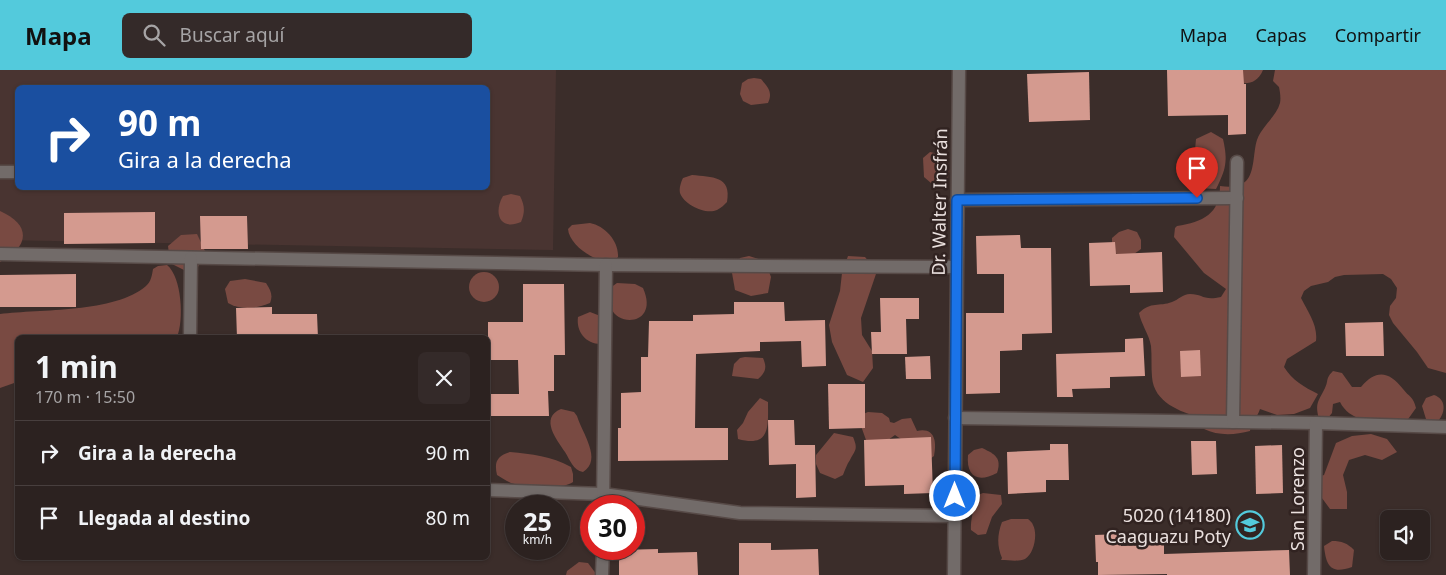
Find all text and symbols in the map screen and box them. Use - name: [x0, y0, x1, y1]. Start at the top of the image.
- search box: [122, 13, 472, 58]
- text: Mapa: [25, 19, 92, 52]
- icon: search: [140, 21, 168, 49]
- text: Buscar aquí: [180, 22, 284, 48]
- text: Mapa: [1180, 23, 1227, 47]
- text: Capas: [1255, 23, 1307, 47]
- text: Compartir: [1335, 23, 1421, 47]
- text: 90 m: [118, 99, 201, 146]
- icon: right: [35, 105, 100, 170]
- street label: Dr. Walter Insfrán: [926, 128, 952, 276]
- text: Gira a la derecha: [118, 144, 292, 174]
- pin: [1176, 147, 1218, 198]
- icon: arrive: [1183, 154, 1211, 182]
- text: 1 min: [35, 346, 118, 387]
- button: close: [418, 352, 470, 404]
- text: 170 m · 15:50: [35, 386, 135, 408]
- icon: right: [35, 439, 63, 467]
- text: Gira a la derecha: [78, 440, 237, 466]
- text: 90 m: [426, 440, 470, 466]
- street label: San Lorenzo: [1285, 447, 1309, 551]
- position arrow: [928, 469, 980, 521]
- speed limit sign: 30: [580, 495, 645, 560]
- place label: 5020 (14180) Caaguazu Poty: [1105, 503, 1232, 548]
- icon: arrive: [35, 504, 63, 532]
- text: 25: [523, 504, 552, 538]
- text: Llegada al destino: [78, 505, 250, 531]
- text: 80 m: [426, 505, 470, 531]
- school or university icon: 5020 (14180) Caaguazu Poty: [1235, 510, 1265, 540]
- map controls: [1380, 510, 1430, 560]
- button: sound: [1380, 510, 1430, 560]
- text: km/h: [523, 531, 552, 548]

